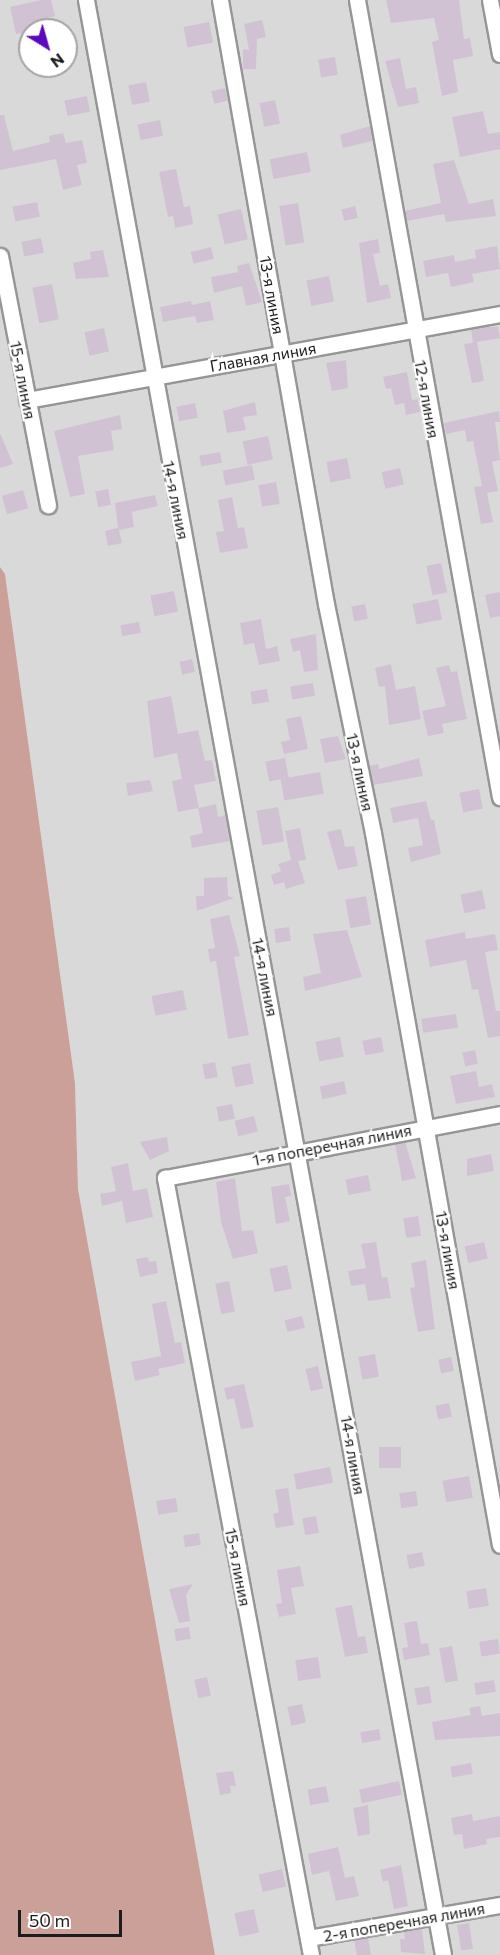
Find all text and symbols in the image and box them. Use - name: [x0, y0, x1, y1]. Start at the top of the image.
- north arrow: [18, 18, 78, 78]
- text: N: [47, 50, 68, 72]
- street label: 13-я линия: [256, 254, 288, 336]
- street label: Главная линия: [208, 338, 318, 376]
- street label: 15-я линия: [6, 339, 40, 421]
- street label: 12-я линия: [411, 358, 443, 440]
- street label: 14-я линия: [159, 459, 193, 541]
- street label: 13-я линия: [342, 731, 378, 813]
- street label: 14-я линия: [248, 936, 282, 1018]
- street label: 1-я поперечная линия: [251, 1120, 413, 1170]
- street label: 13-я линия: [432, 1209, 464, 1291]
- street label: 14-я линия: [337, 1414, 369, 1496]
- street label: 15-я линия: [221, 1526, 255, 1608]
- scale bar: [21, 1898, 124, 1936]
- street label: 2-я поперечная линия: [322, 1898, 486, 1946]
- text: 50 m: [29, 1909, 70, 1931]

